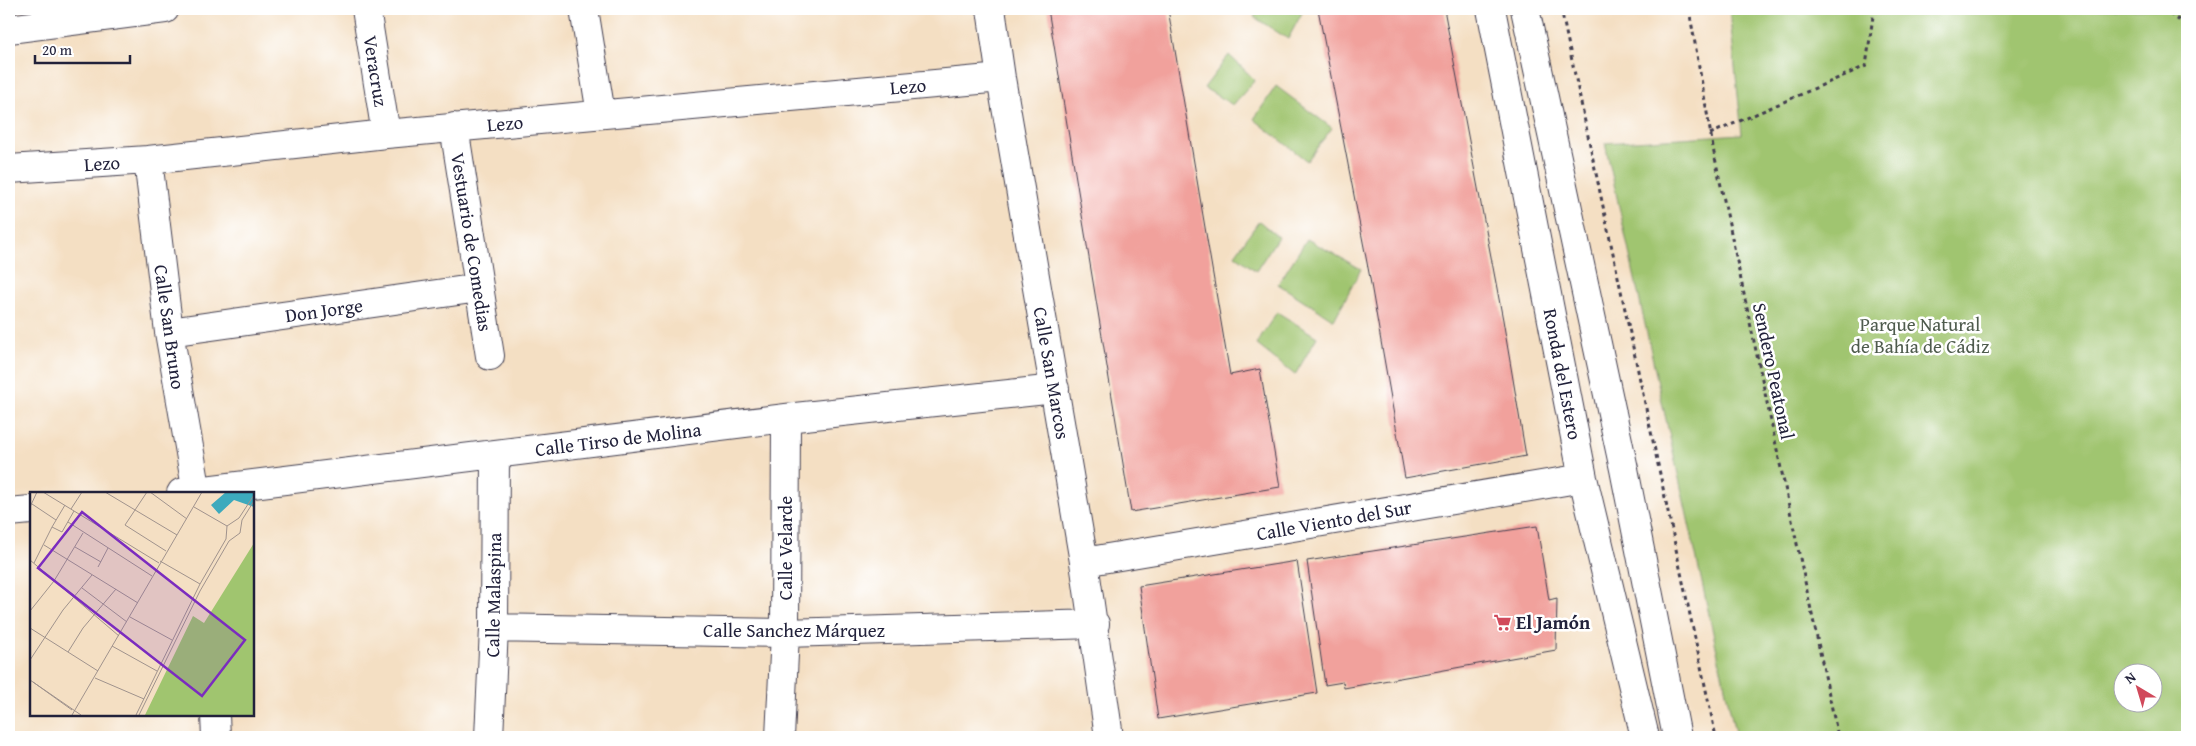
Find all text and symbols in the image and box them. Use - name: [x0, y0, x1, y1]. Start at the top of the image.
- scale bar: [35, 32, 130, 64]
- street label: Veracruz: [357, 33, 395, 109]
- text: 20 m: [42, 39, 73, 60]
- street label: Lezo: [889, 70, 927, 102]
- street label: Lezo: [486, 107, 524, 139]
- street label: Lezo: [83, 148, 121, 178]
- street label: Vestuario de Comedias: [444, 151, 500, 333]
- street label: Calle San Bruno: [147, 263, 193, 391]
- street label: Don Jorge: [283, 291, 365, 329]
- street label: Sendero Peatonal: [1746, 300, 1802, 442]
- street label: Calle San Marcos: [1027, 305, 1077, 441]
- street label: Ronda del Estero: [1537, 306, 1589, 442]
- park label: Parque Natural de Bahía de Cádiz: [1851, 310, 1989, 360]
- street label: Calle Tirso de Molina: [533, 415, 703, 463]
- inset map: [30, 492, 254, 716]
- street label: Calle Viento del Sur: [1254, 493, 1414, 547]
- street label: Calle Velarde: [771, 496, 799, 600]
- street label: Calle Malaspina: [478, 532, 508, 658]
- place label: El Jamón: [1516, 608, 1591, 636]
- supermarket icon: El Jamón: [1492, 612, 1512, 632]
- street label: Calle Sanchez Márquez: [703, 616, 885, 644]
- north arrow: [2114, 664, 2164, 714]
- text: N: [2120, 667, 2140, 689]

